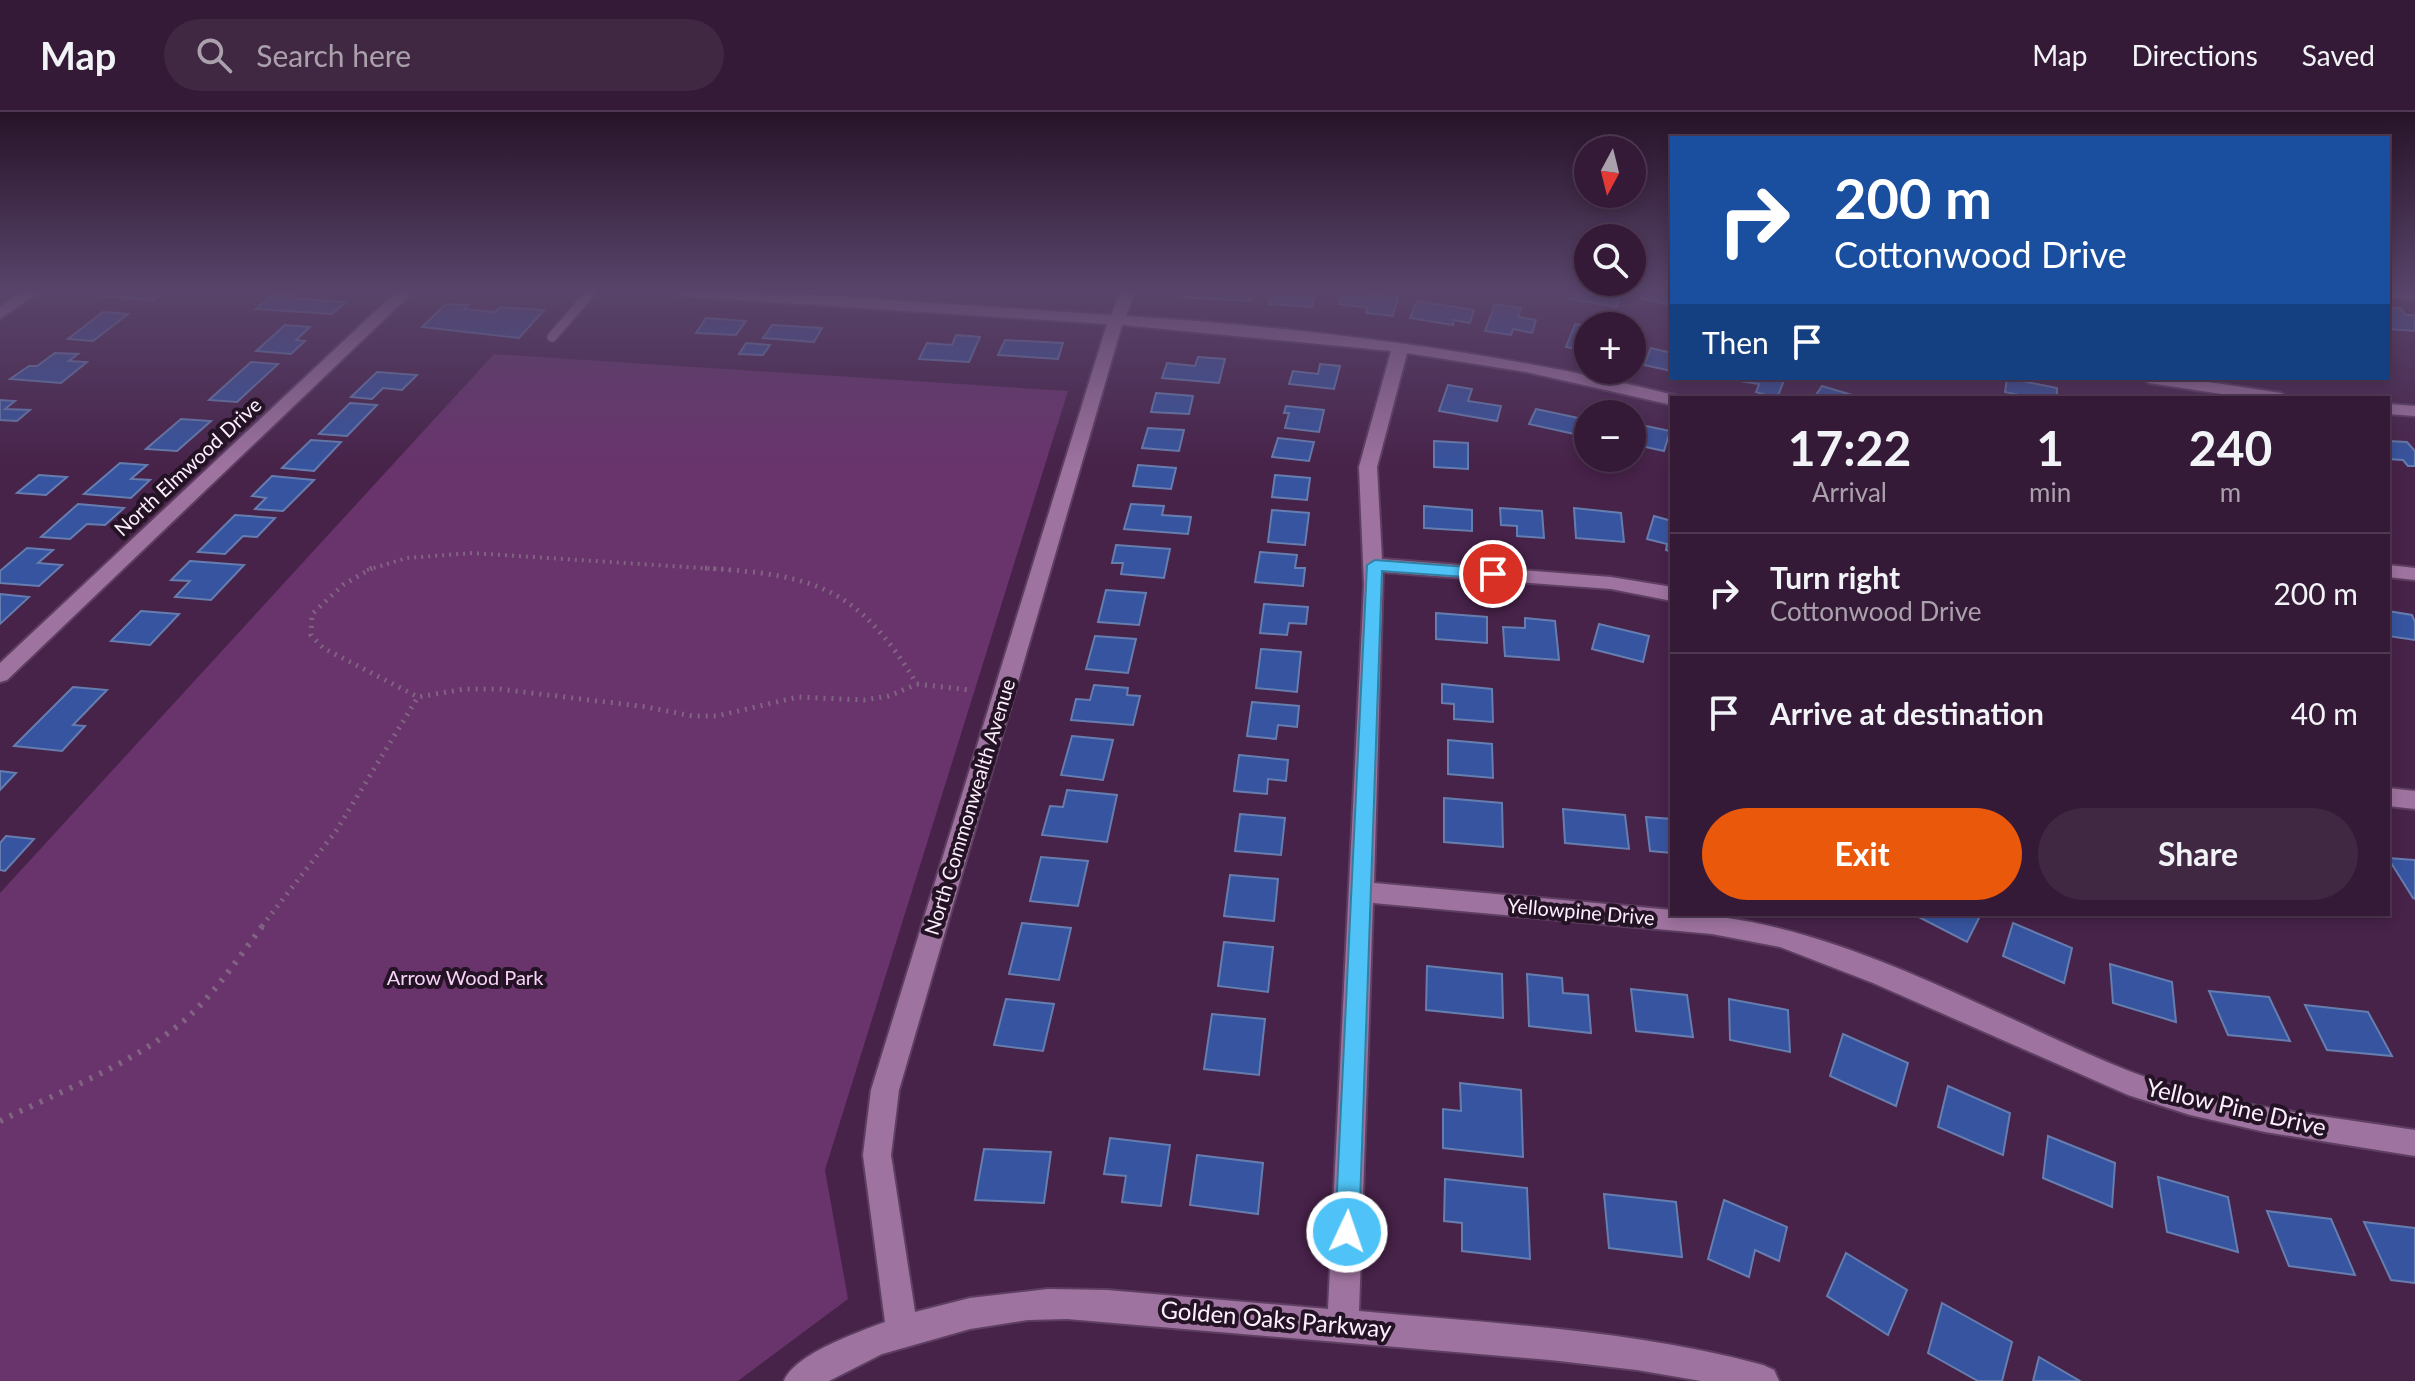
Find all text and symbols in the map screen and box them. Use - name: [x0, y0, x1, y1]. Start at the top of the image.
- search box: [164, 19, 724, 91]
- text: Map: [40, 32, 116, 78]
- icon: search: [192, 33, 236, 77]
- text: Search here: [256, 37, 411, 73]
- text: Map: [2032, 38, 2087, 72]
- text: Directions: [2131, 38, 2258, 72]
- text: Saved: [2302, 38, 2375, 72]
- north arrow: [1574, 136, 1646, 208]
- map controls: [1574, 136, 1646, 472]
- text: 200 m: [1834, 164, 1992, 231]
- icon: right: [1702, 168, 1806, 272]
- button: search: [1574, 224, 1646, 296]
- text: Cottonwood Drive: [1834, 232, 2127, 276]
- button: +: [1574, 312, 1646, 384]
- icon: arrive: [1785, 320, 1829, 364]
- text: Then: [1702, 324, 1769, 360]
- street label: North Elmwood Drive: [109, 392, 266, 540]
- button: −: [1574, 400, 1646, 472]
- text: 17:22: [1788, 419, 1911, 476]
- text: 1: [2036, 419, 2064, 476]
- text: 240: [2189, 419, 2272, 476]
- text: Arrival: [1812, 476, 1887, 508]
- text: min: [2029, 476, 2071, 508]
- text: m: [2220, 476, 2241, 508]
- pin: [1459, 540, 1527, 608]
- icon: arrive: [1471, 552, 1515, 596]
- text: Turn right: [1770, 559, 1900, 595]
- icon: right: [1702, 571, 1746, 615]
- text: 200 m: [2273, 575, 2358, 611]
- text: Cottonwood Drive: [1770, 595, 1981, 627]
- street label: North Commonwealth Avenue: [919, 676, 1020, 938]
- icon: arrive: [1702, 691, 1746, 735]
- text: Arrive at destination: [1770, 695, 2044, 731]
- text: 40 m: [2291, 695, 2358, 731]
- button: Exit: [1702, 808, 2022, 900]
- button: Share: [2038, 808, 2358, 900]
- street label: Yellowpine Drive: [1506, 893, 1656, 929]
- park label: Arrow Wood Park: [387, 965, 544, 989]
- street label: Yellow Pine Drive: [2144, 1072, 2329, 1141]
- position arrow: [1305, 1190, 1389, 1274]
- street label: Golden Oaks Parkway: [1160, 1294, 1393, 1343]

